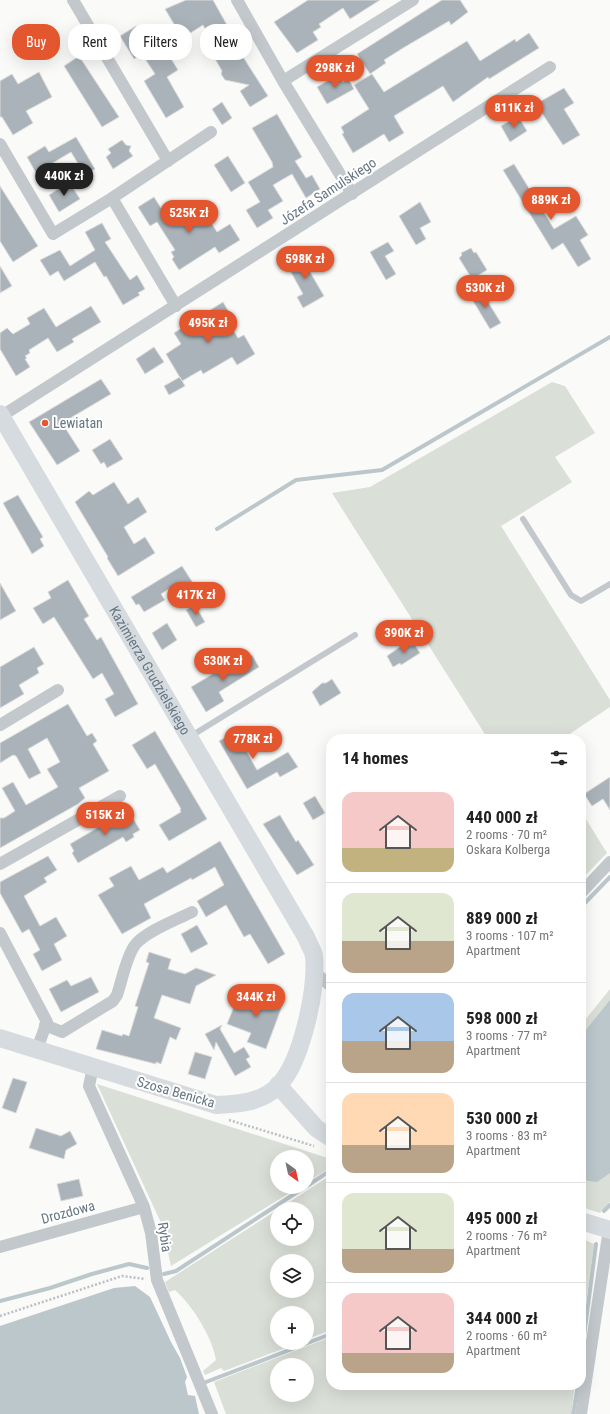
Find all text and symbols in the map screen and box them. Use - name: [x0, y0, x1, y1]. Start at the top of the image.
- chip: Buy: [12, 24, 60, 60]
- chip: Rent: [68, 24, 121, 60]
- chip: Filters: [129, 24, 192, 60]
- chip: New: [200, 24, 252, 60]
- pin: 298K zł: [298, 55, 372, 89]
- text: 298K zł: [315, 60, 355, 75]
- pin: 811K zł: [477, 95, 551, 129]
- text: 811K zł: [494, 100, 534, 115]
- street label: Józefa Samulskiego: [277, 154, 379, 228]
- pin: 440K zł: [27, 163, 101, 197]
- text: 440K zł: [44, 168, 84, 183]
- pin: 889K zł: [514, 187, 588, 221]
- text: 889K zł: [531, 192, 571, 207]
- pin: 525K zł: [152, 200, 226, 234]
- text: 525K zł: [169, 205, 209, 220]
- pin: 598K zł: [268, 246, 342, 280]
- text: 598K zł: [285, 251, 325, 266]
- pin: 530K zł: [448, 275, 522, 309]
- text: 530K zł: [465, 280, 505, 295]
- pin: 495K zł: [171, 310, 245, 344]
- text: 495K zł: [188, 315, 228, 330]
- place label: Lewiatan: [53, 415, 103, 431]
- marker: Lewiatan: [40, 418, 50, 428]
- pin: 417K zł: [159, 582, 233, 616]
- text: 417K zł: [176, 587, 216, 602]
- street label: Kazimierza Grudzielskiego: [106, 603, 194, 738]
- pin: 390K zł: [367, 620, 441, 654]
- text: 390K zł: [384, 625, 424, 640]
- pin: 530K zł: [186, 648, 260, 682]
- text: 530K zł: [203, 653, 243, 668]
- pin: 778K zł: [216, 726, 290, 760]
- text: 778K zł: [233, 731, 273, 746]
- icon: filters: [548, 747, 570, 769]
- text: 14 homes: [342, 748, 408, 768]
- pin: 515K zł: [68, 802, 142, 836]
- text: 515K zł: [85, 807, 125, 822]
- text: 440 000 zł: [466, 807, 538, 827]
- icon: home: [374, 808, 422, 856]
- text: 2 rooms · 70 m²: [466, 827, 547, 842]
- text: Oskara Kolberga: [466, 842, 550, 857]
- text: 889 000 zł: [466, 908, 538, 928]
- icon: home: [374, 909, 422, 957]
- text: 3 rooms · 107 m²: [466, 928, 553, 943]
- text: Apartment: [466, 943, 520, 958]
- pin: 344K zł: [219, 984, 293, 1018]
- text: 344K zł: [236, 989, 276, 1004]
- text: 598 000 zł: [466, 1008, 538, 1028]
- icon: home: [374, 1009, 422, 1057]
- text: 3 rooms · 77 m²: [466, 1028, 547, 1043]
- text: Apartment: [466, 1043, 520, 1058]
- street label: Szosa Benicka: [135, 1073, 217, 1111]
- text: 530 000 zł: [466, 1108, 538, 1128]
- icon: home: [374, 1109, 422, 1157]
- text: 3 rooms · 83 m²: [466, 1128, 547, 1143]
- text: Apartment: [466, 1143, 520, 1158]
- north arrow: [270, 1150, 314, 1194]
- map controls: [270, 1150, 314, 1402]
- street label: Drozdowa: [39, 1197, 97, 1227]
- button: locate: [270, 1202, 314, 1246]
- text: 495 000 zł: [466, 1208, 538, 1228]
- icon: home: [374, 1209, 422, 1257]
- street label: Rybia: [155, 1221, 175, 1253]
- text: 2 rooms · 76 m²: [466, 1228, 547, 1243]
- text: Apartment: [466, 1243, 520, 1258]
- button: layers: [270, 1254, 314, 1298]
- button: +: [270, 1306, 314, 1350]
- text: 344 000 zł: [466, 1308, 538, 1328]
- icon: home: [374, 1309, 422, 1357]
- text: 2 rooms · 60 m²: [466, 1328, 547, 1343]
- text: Apartment: [466, 1343, 520, 1358]
- button: −: [270, 1358, 314, 1402]

